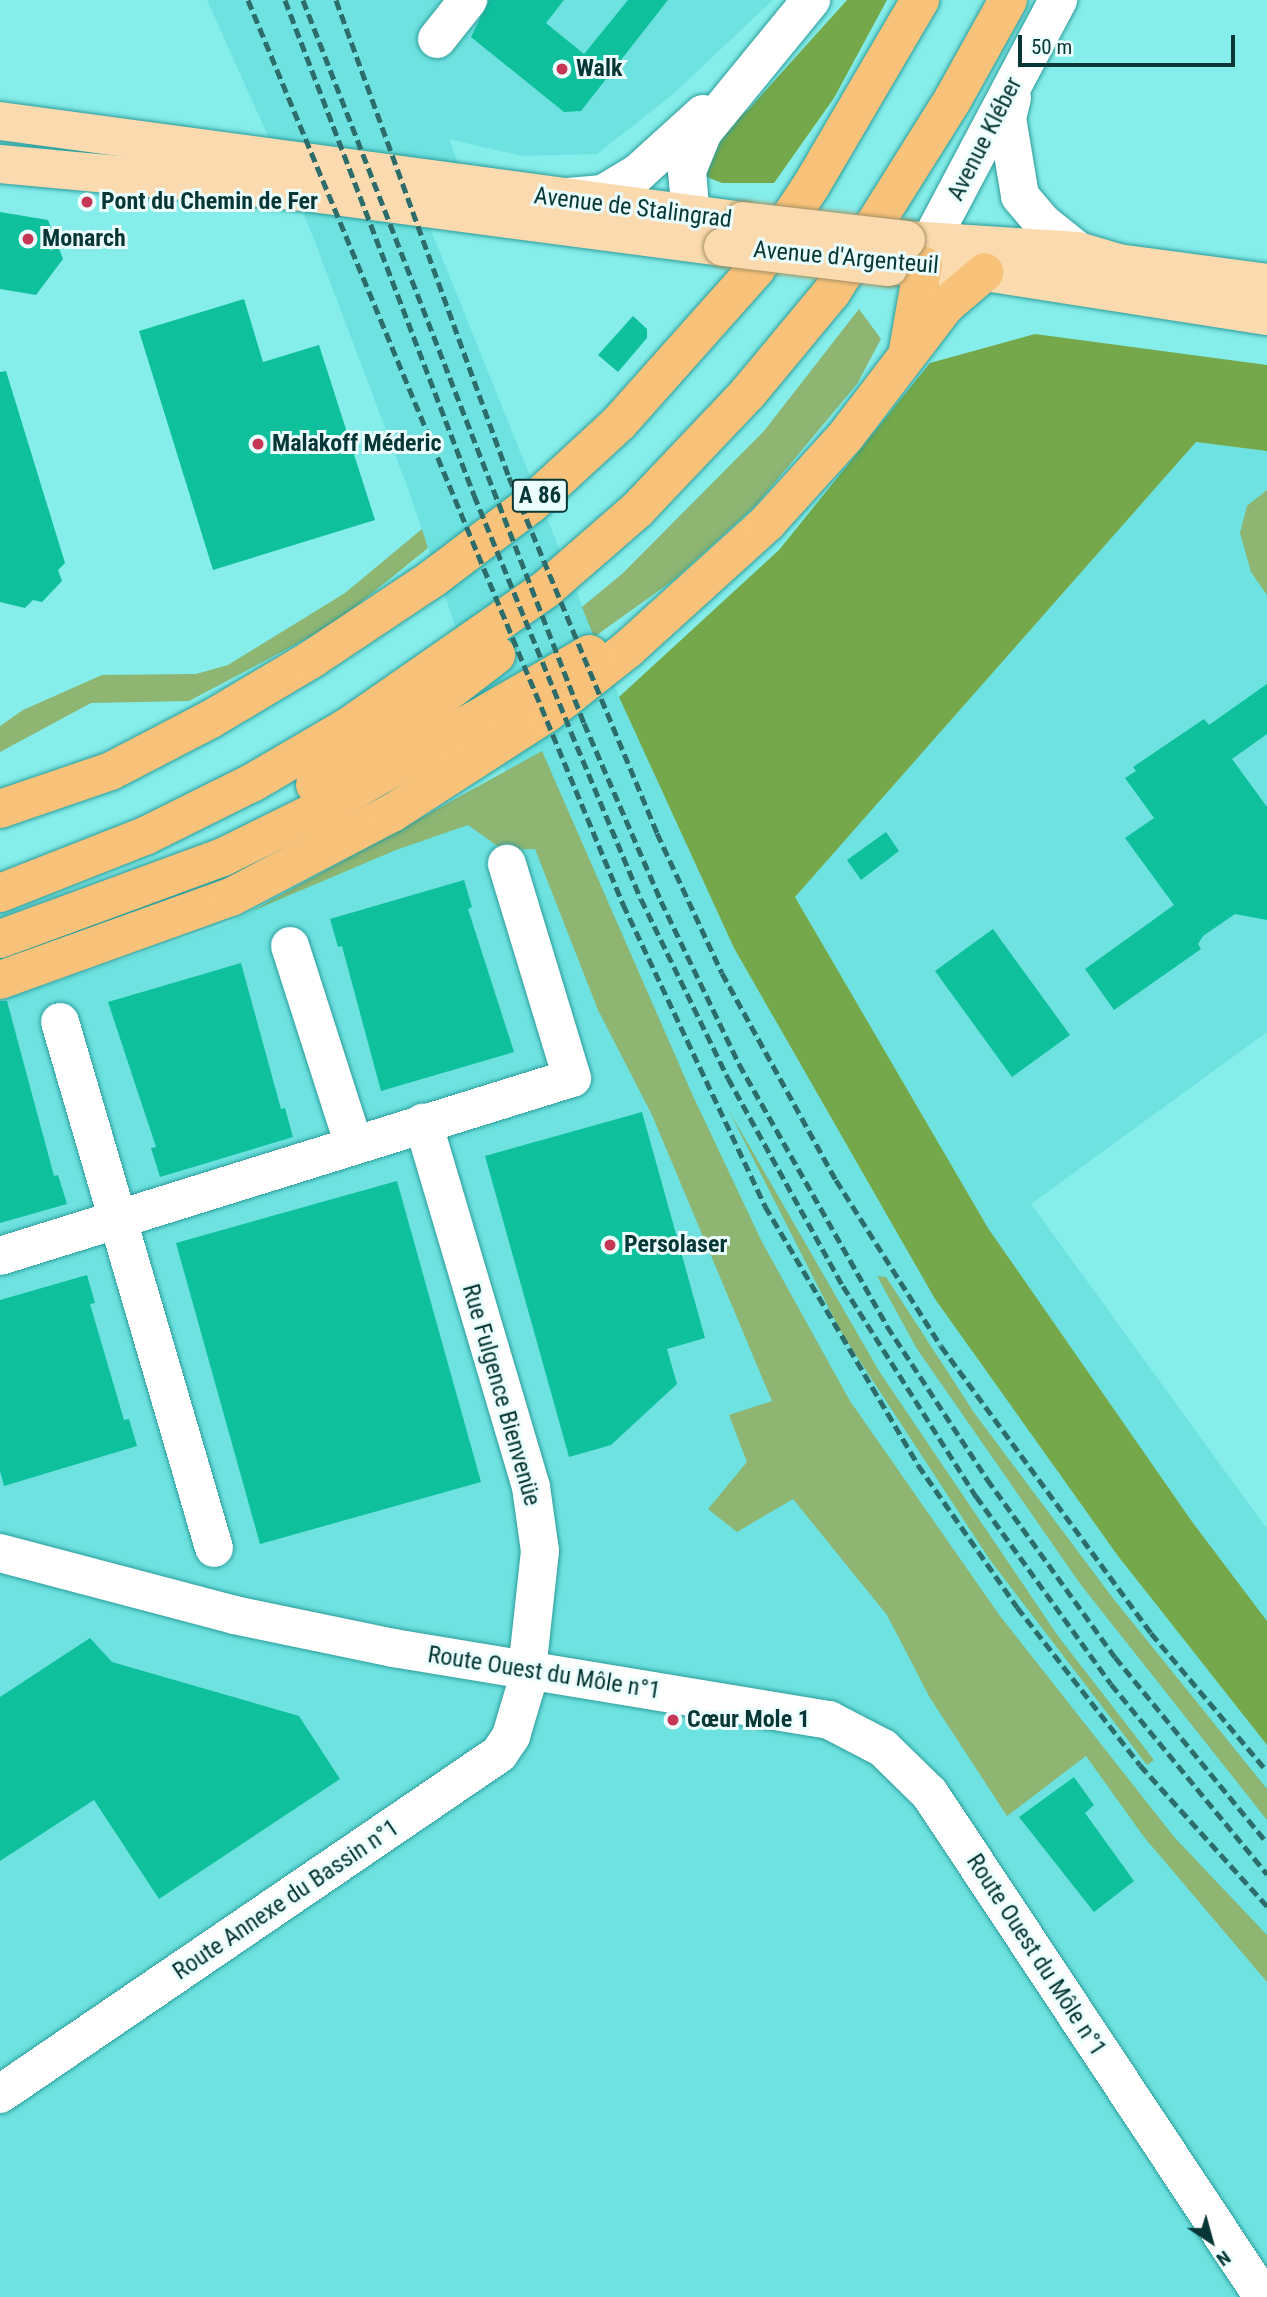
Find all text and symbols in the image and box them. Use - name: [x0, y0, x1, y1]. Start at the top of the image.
- scale bar: [1022, 21, 1239, 65]
- text: 50 m: [1031, 35, 1072, 59]
- place label: Walk: [576, 55, 622, 83]
- marker: Walk: [554, 61, 570, 77]
- street label: Avenue Kléber: [942, 72, 1028, 206]
- street label: Avenue de Stalingrad: [532, 182, 734, 234]
- place label: Pont du Chemin de Fer: [101, 188, 318, 216]
- marker: Pont du Chemin de Fer: [79, 194, 95, 210]
- place label: Monarch: [42, 225, 126, 253]
- marker: Monarch: [20, 231, 36, 247]
- street label: Avenue d'Argenteuil: [752, 236, 940, 280]
- place label: Malakoff Méderic: [272, 430, 442, 458]
- marker: Malakoff Méderic: [250, 436, 266, 452]
- road number: A 86: [510, 476, 570, 516]
- place label: Persolaser: [624, 1231, 727, 1259]
- marker: Persolaser: [602, 1237, 618, 1253]
- street label: Rue Fulgence Bienvenüe: [456, 1281, 546, 1509]
- street label: Route Ouest du Môle n°1: [426, 1640, 662, 1706]
- place label: Cœur Mole 1: [687, 1706, 810, 1734]
- marker: Cœur Mole 1: [665, 1712, 681, 1728]
- street label: Route Annexe du Bassin n°1: [168, 1814, 404, 1986]
- street label: Route Ouest du Môle n°1: [960, 1849, 1112, 2061]
- north arrow: [1176, 2206, 1246, 2276]
- text: N: [1212, 2246, 1235, 2271]

